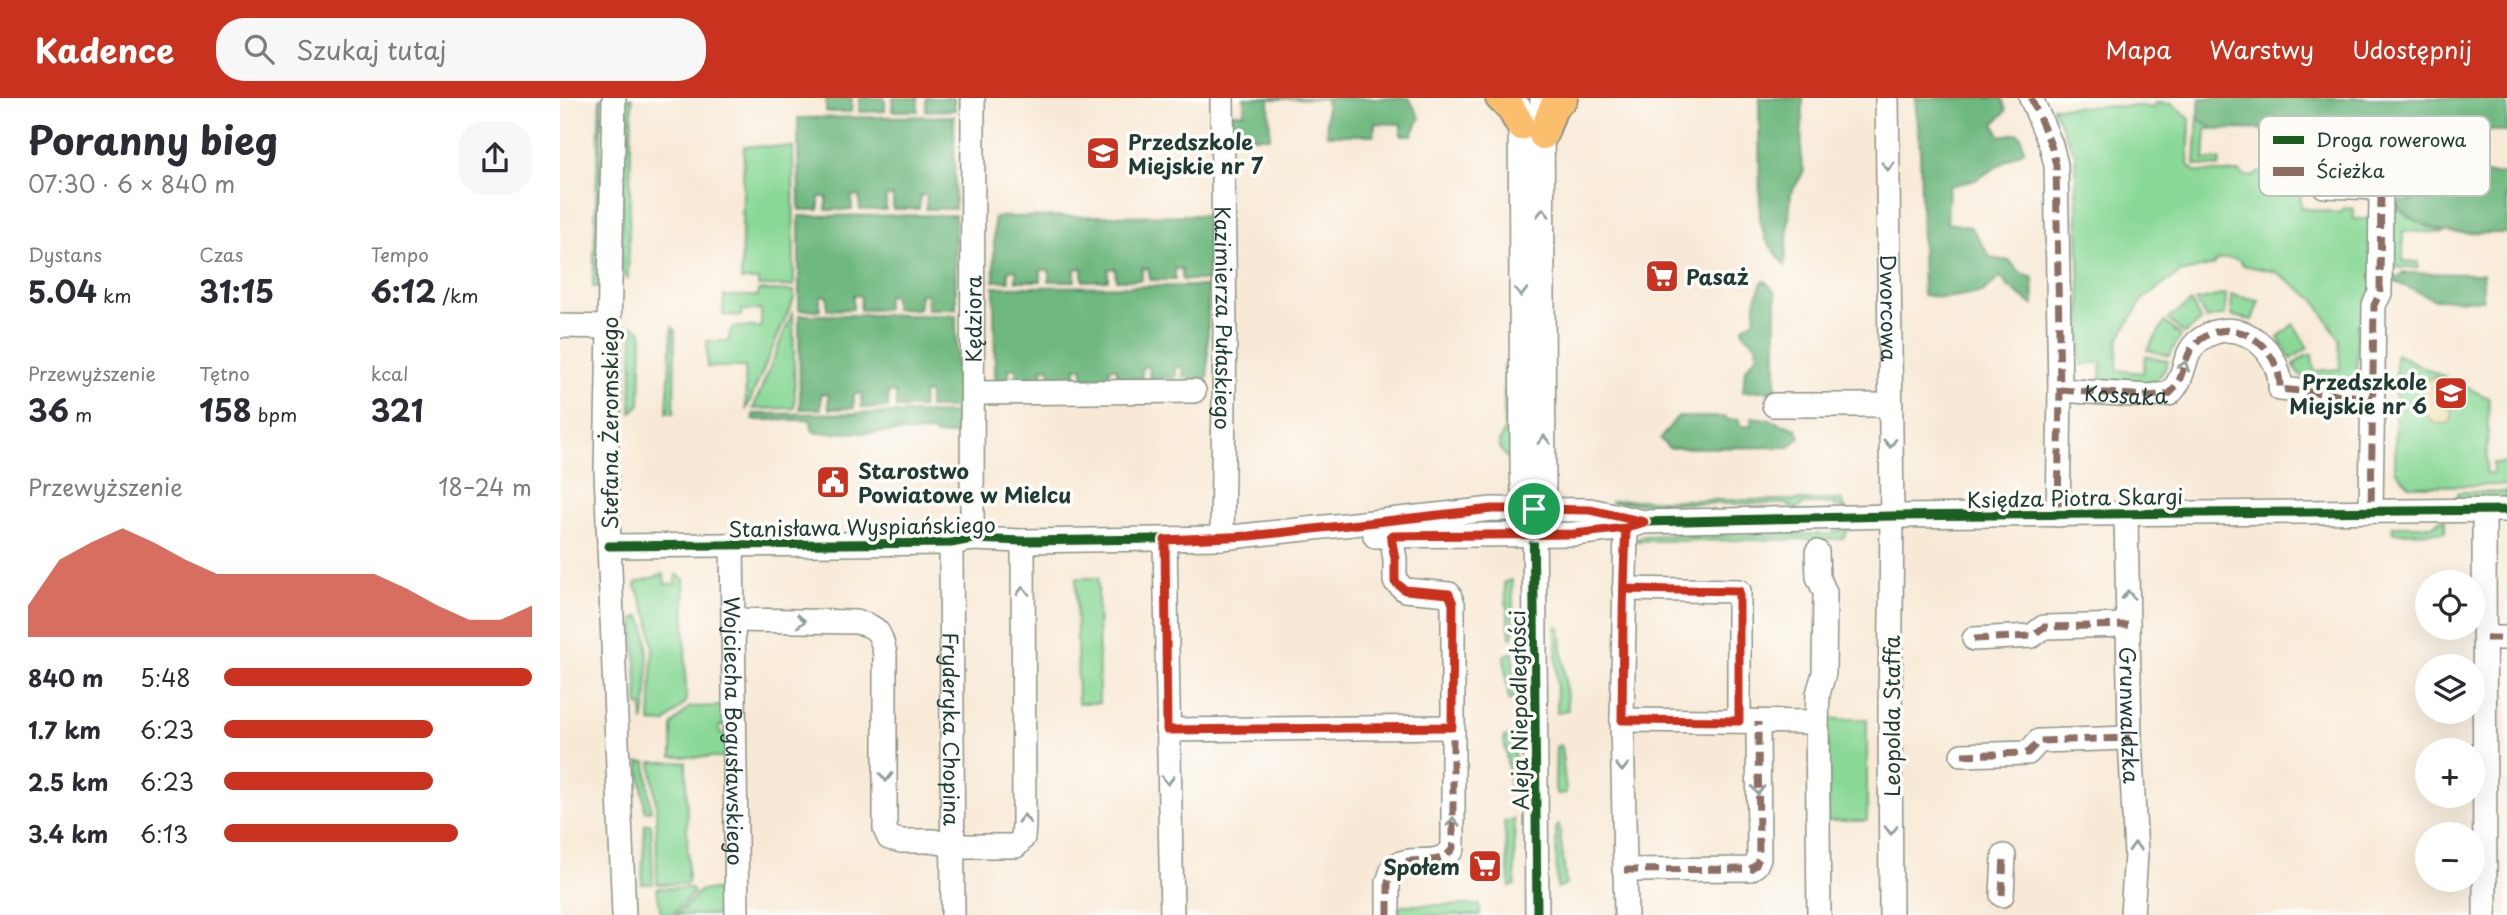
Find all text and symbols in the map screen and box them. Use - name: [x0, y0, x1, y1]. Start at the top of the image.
- search box: [216, 18, 706, 81]
- text: Kadence: [35, 24, 174, 74]
- icon: search: [240, 30, 278, 68]
- text: Szukaj tutaj: [296, 30, 446, 69]
- text: Mapa: [2105, 31, 2171, 67]
- text: Warstwy: [2209, 31, 2314, 67]
- text: Udostępnij: [2352, 31, 2472, 67]
- text: Poranny bieg: [28, 111, 278, 168]
- legend: [2259, 116, 2490, 196]
- button: share: [458, 121, 532, 195]
- place label: Przedszkole Miejskie nr 7: [1128, 125, 1264, 181]
- text: Droga rowerowa: [2316, 125, 2467, 153]
- school or university icon: Przedszkole Miejskie nr 7: [1084, 134, 1122, 172]
- text: Ścieżka: [2316, 156, 2385, 184]
- one-way arrow: [1880, 161, 1896, 172]
- text: 07:30 · 6 × 840 m: [28, 166, 235, 201]
- street label: Kazimierza Pułaskiego: [1207, 206, 1241, 430]
- one-way arrow: [1535, 207, 1551, 217]
- text: Dystans: [28, 240, 102, 268]
- text: Czas: [199, 240, 243, 268]
- text: Tempo: [371, 240, 429, 268]
- street label: Dworcowa: [1873, 254, 1906, 362]
- supermarket icon: Pasaż: [1643, 257, 1681, 295]
- place label: Pasaż: [1686, 260, 1749, 292]
- text: 5.04: [28, 268, 97, 313]
- text: 31:15: [199, 268, 274, 313]
- text: 6:12: [371, 268, 436, 313]
- street label: Kędziora: [956, 275, 989, 363]
- text: km: [97, 281, 132, 309]
- text: /km: [436, 281, 479, 309]
- one-way arrow: [1514, 287, 1529, 298]
- street label: Stefana Żeromskiego: [593, 317, 625, 529]
- text: Przewyższenie: [28, 359, 156, 387]
- text: Tętno: [199, 359, 250, 387]
- text: kcal: [371, 359, 409, 387]
- one-way arrow: [2176, 360, 2190, 372]
- place label: Przedszkole Miejskie nr 6: [2289, 365, 2427, 421]
- school or university icon: Przedszkole Miejskie nr 6: [2432, 374, 2470, 412]
- street label: Kossaka: [2083, 376, 2170, 412]
- text: 36: [28, 387, 69, 432]
- text: 158: [199, 387, 252, 432]
- text: 321: [371, 387, 423, 432]
- text: m: [69, 400, 92, 428]
- text: bpm: [252, 400, 297, 428]
- one-way arrow: [1536, 434, 1552, 445]
- one-way arrow: [1883, 437, 1898, 448]
- place label: Starostwo Powiatowe w Mielcu: [858, 454, 1071, 510]
- public building icon: Starostwo Powiatowe w Mielcu: [814, 463, 852, 501]
- text: Przewyższenie: [28, 469, 183, 504]
- text: 18–24 m: [438, 469, 532, 504]
- pin: [1504, 479, 1564, 539]
- street label: Księdza Piotra Skargi: [1967, 479, 2183, 515]
- icon: arrive: [1515, 490, 1553, 528]
- street label: Stanisława Wyspiańskiego: [728, 508, 996, 544]
- map controls: [2415, 570, 2485, 892]
- button: locate: [2415, 570, 2485, 640]
- one-way arrow: [1015, 585, 1031, 596]
- one-way arrow: [2120, 589, 2136, 600]
- street label: Wojciecha Bogusławskiego: [717, 596, 752, 866]
- street label: Aleja Niepodległości: [1500, 610, 1536, 810]
- one-way arrow: [796, 613, 807, 629]
- street label: Fryderyka Chopina: [935, 632, 969, 827]
- street label: Leopolda Staffa: [1875, 635, 1907, 797]
- street label: Grunwaldzka: [2112, 646, 2148, 784]
- button: layers: [2415, 654, 2485, 724]
- text: 840 m: [28, 660, 104, 695]
- text: 5:48: [140, 660, 191, 695]
- text: 1.7 km: [28, 712, 101, 747]
- text: 6:23: [140, 712, 194, 747]
- button: +: [2415, 738, 2485, 808]
- one-way arrow: [1614, 763, 1630, 773]
- text: 2.5 km: [28, 764, 108, 799]
- text: 6:23: [140, 764, 194, 799]
- one-way arrow: [878, 773, 894, 783]
- one-way arrow: [1161, 774, 1176, 785]
- one-way arrow: [1750, 785, 1766, 796]
- one-way arrow: [1016, 813, 1031, 824]
- text: 3.4 km: [28, 816, 108, 851]
- text: 6:13: [140, 816, 188, 851]
- one-way arrow: [1445, 816, 1461, 826]
- button: −: [2415, 822, 2485, 892]
- one-way arrow: [1883, 825, 1899, 835]
- one-way arrow: [2127, 841, 2143, 852]
- supermarket icon: Społem: [1466, 847, 1504, 885]
- place label: Społem: [1383, 850, 1460, 882]

